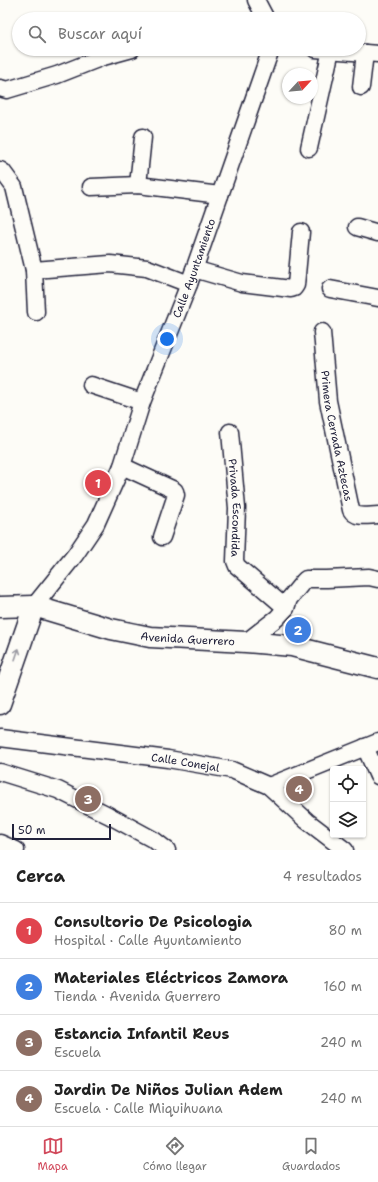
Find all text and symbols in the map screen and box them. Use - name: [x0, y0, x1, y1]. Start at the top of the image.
- search box: [12, 12, 366, 56]
- icon: search: [26, 23, 48, 45]
- text: Buscar aquí: [58, 24, 142, 44]
- north arrow: [282, 68, 318, 104]
- street label: Calle Ayuntamiento: [169, 216, 219, 320]
- your location: [157, 329, 177, 349]
- street label: Primera Cerrada Aztecas: [317, 370, 356, 503]
- street label: Privada Escondida: [224, 458, 244, 557]
- pin: 1: [85, 468, 111, 498]
- pin: 2: [285, 615, 311, 645]
- street label: Avenida Guerrero: [139, 628, 236, 649]
- one-way arrow: [14, 648, 22, 660]
- street label: Calle Conejal: [150, 750, 221, 776]
- map controls: [330, 766, 366, 838]
- button: locate: [330, 766, 366, 802]
- pin: 4: [286, 774, 312, 804]
- pin: 3: [75, 784, 101, 814]
- button: layers: [330, 802, 366, 838]
- scale bar: [12, 822, 111, 841]
- text: 50 m: [18, 823, 46, 838]
- text: Cerca: [16, 865, 65, 887]
- text: 4 resultados: [283, 868, 362, 885]
- text: Consultorio De Psicologia: [54, 912, 252, 932]
- text: 1: [26, 922, 32, 939]
- text: 80 m: [328, 922, 362, 939]
- text: Hospital · Calle Ayuntamiento: [54, 932, 242, 949]
- text: Materiales Eléctricos Zamora: [54, 968, 288, 988]
- text: 2: [24, 978, 34, 995]
- text: 160 m: [324, 978, 362, 995]
- text: Tienda · Avenida Guerrero: [54, 988, 221, 1005]
- text: Estancia Infantil Reus: [54, 1024, 229, 1044]
- text: 3: [24, 1034, 34, 1051]
- text: 240 m: [320, 1034, 362, 1051]
- text: Escuela: [54, 1044, 101, 1061]
- text: Jardin De Niños Julian Adem: [54, 1080, 283, 1100]
- text: 4: [24, 1090, 34, 1107]
- text: 240 m: [320, 1090, 362, 1107]
- text: Escuela · Calle Miquihuana: [54, 1100, 223, 1117]
- tab: Mapa: [37, 1135, 68, 1174]
- tab: Cómo llegar: [143, 1135, 207, 1174]
- tab: Guardados: [282, 1135, 340, 1174]

